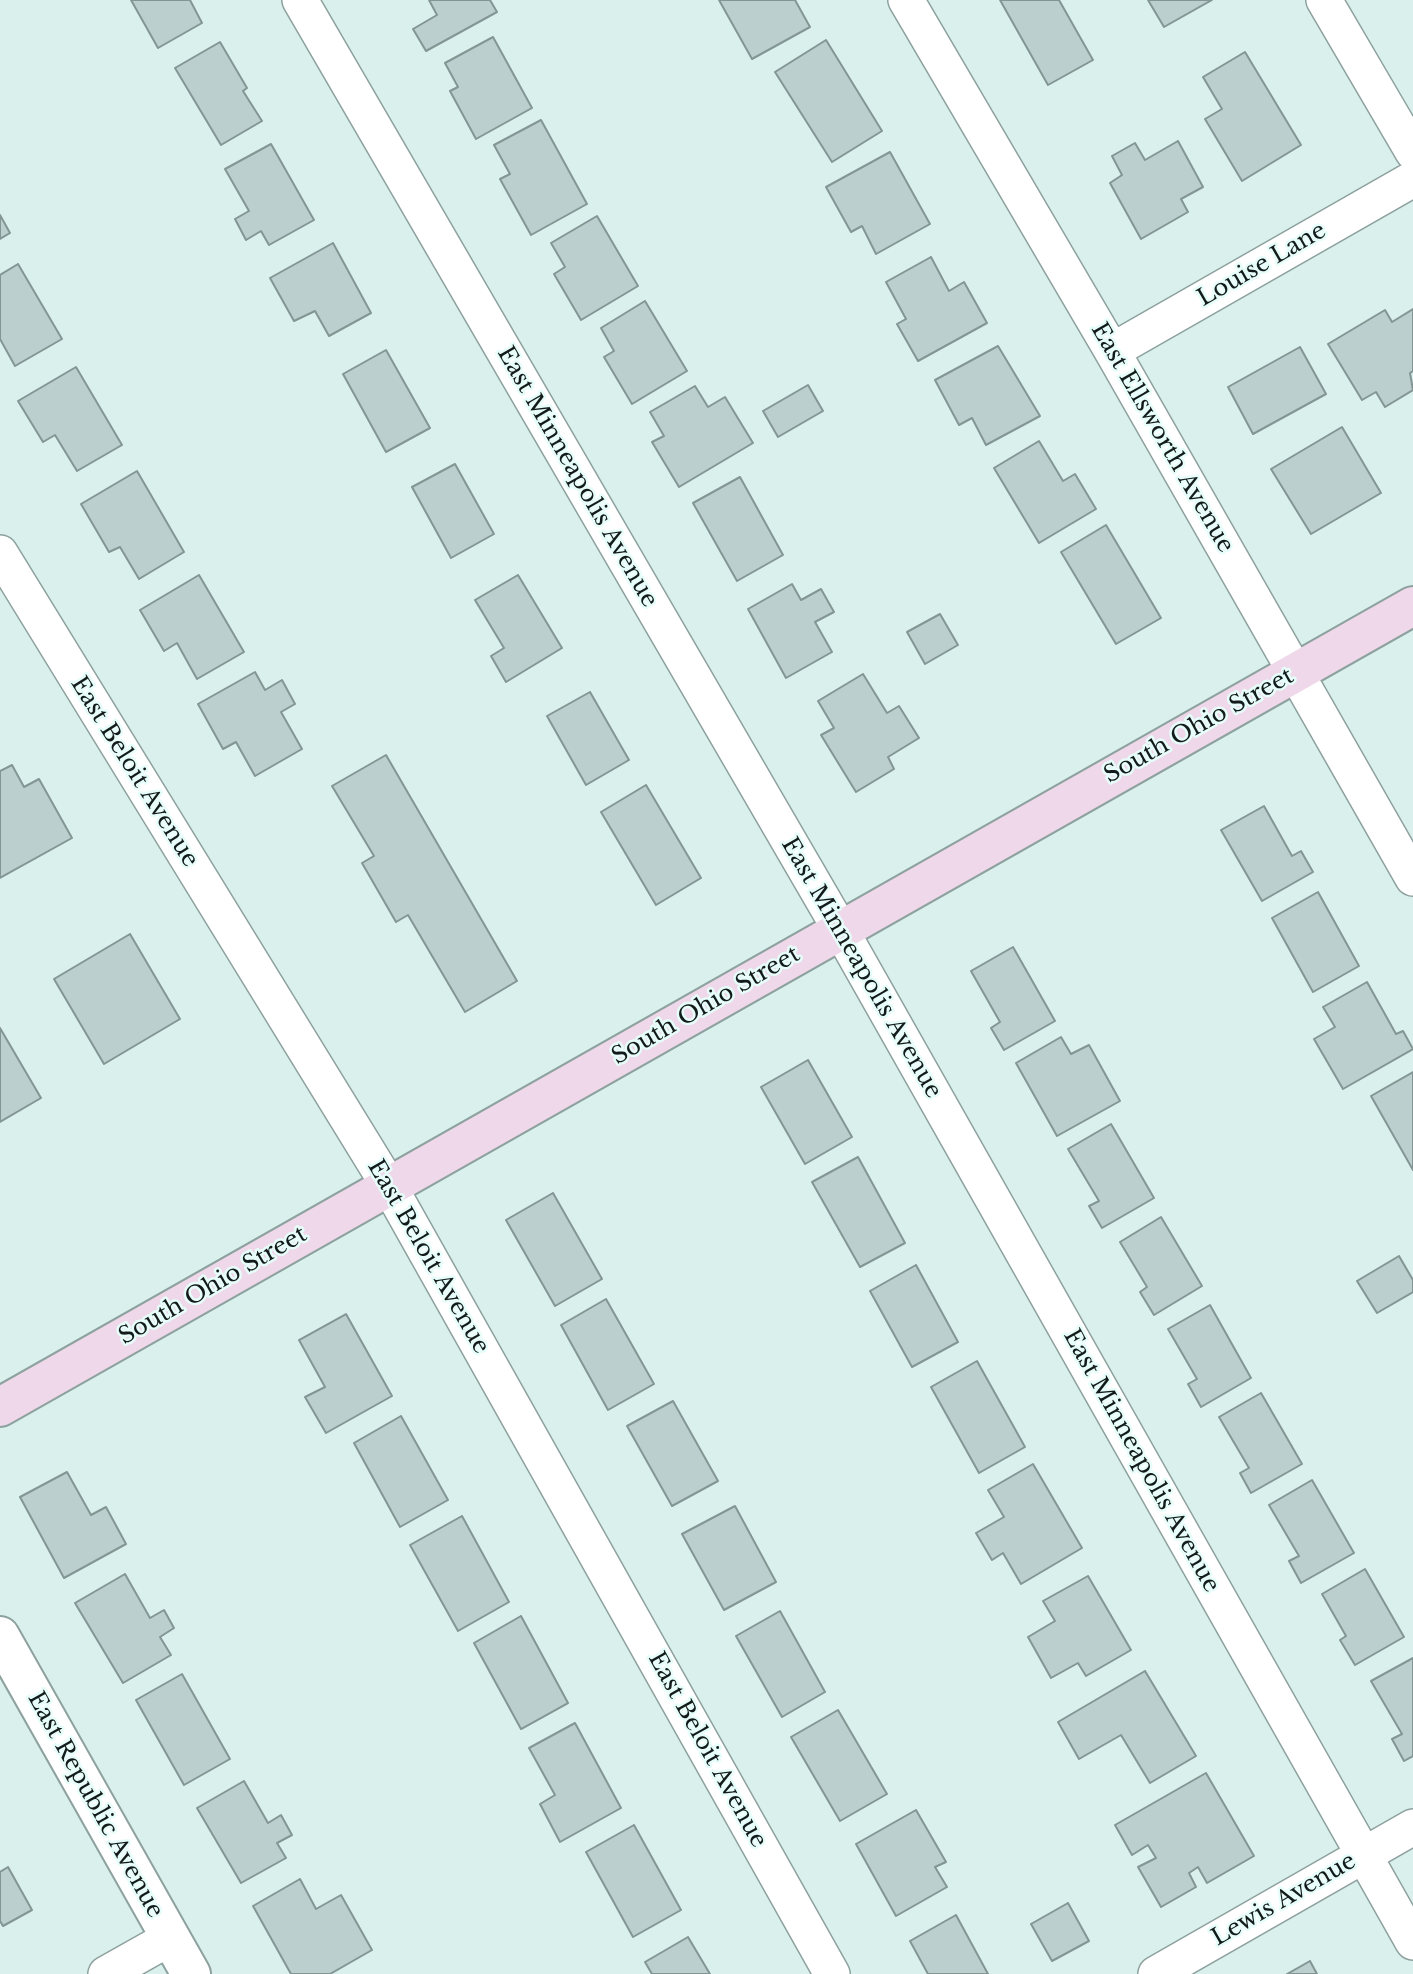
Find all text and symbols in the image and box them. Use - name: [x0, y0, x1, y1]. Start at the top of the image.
- street label: Louise Lane: [1193, 217, 1331, 313]
- street label: East Ellsworth Avenue: [1085, 318, 1239, 558]
- street label: East Minneapolis Avenue: [491, 342, 663, 612]
- street label: South Ohio Street: [1099, 662, 1299, 790]
- street label: East Beloit Avenue: [64, 672, 204, 872]
- street label: East Minneapolis Avenue: [775, 833, 947, 1103]
- street label: South Ohio Street: [607, 941, 805, 1071]
- street label: East Beloit Avenue: [361, 1155, 495, 1359]
- street label: South Ohio Street: [114, 1221, 312, 1351]
- street label: East Minneapolis Avenue: [1057, 1325, 1225, 1597]
- street label: East Beloit Avenue: [642, 1647, 772, 1853]
- street label: East Republic Avenue: [21, 1687, 169, 1923]
- street label: Lewis Avenue: [1207, 1848, 1361, 1952]

